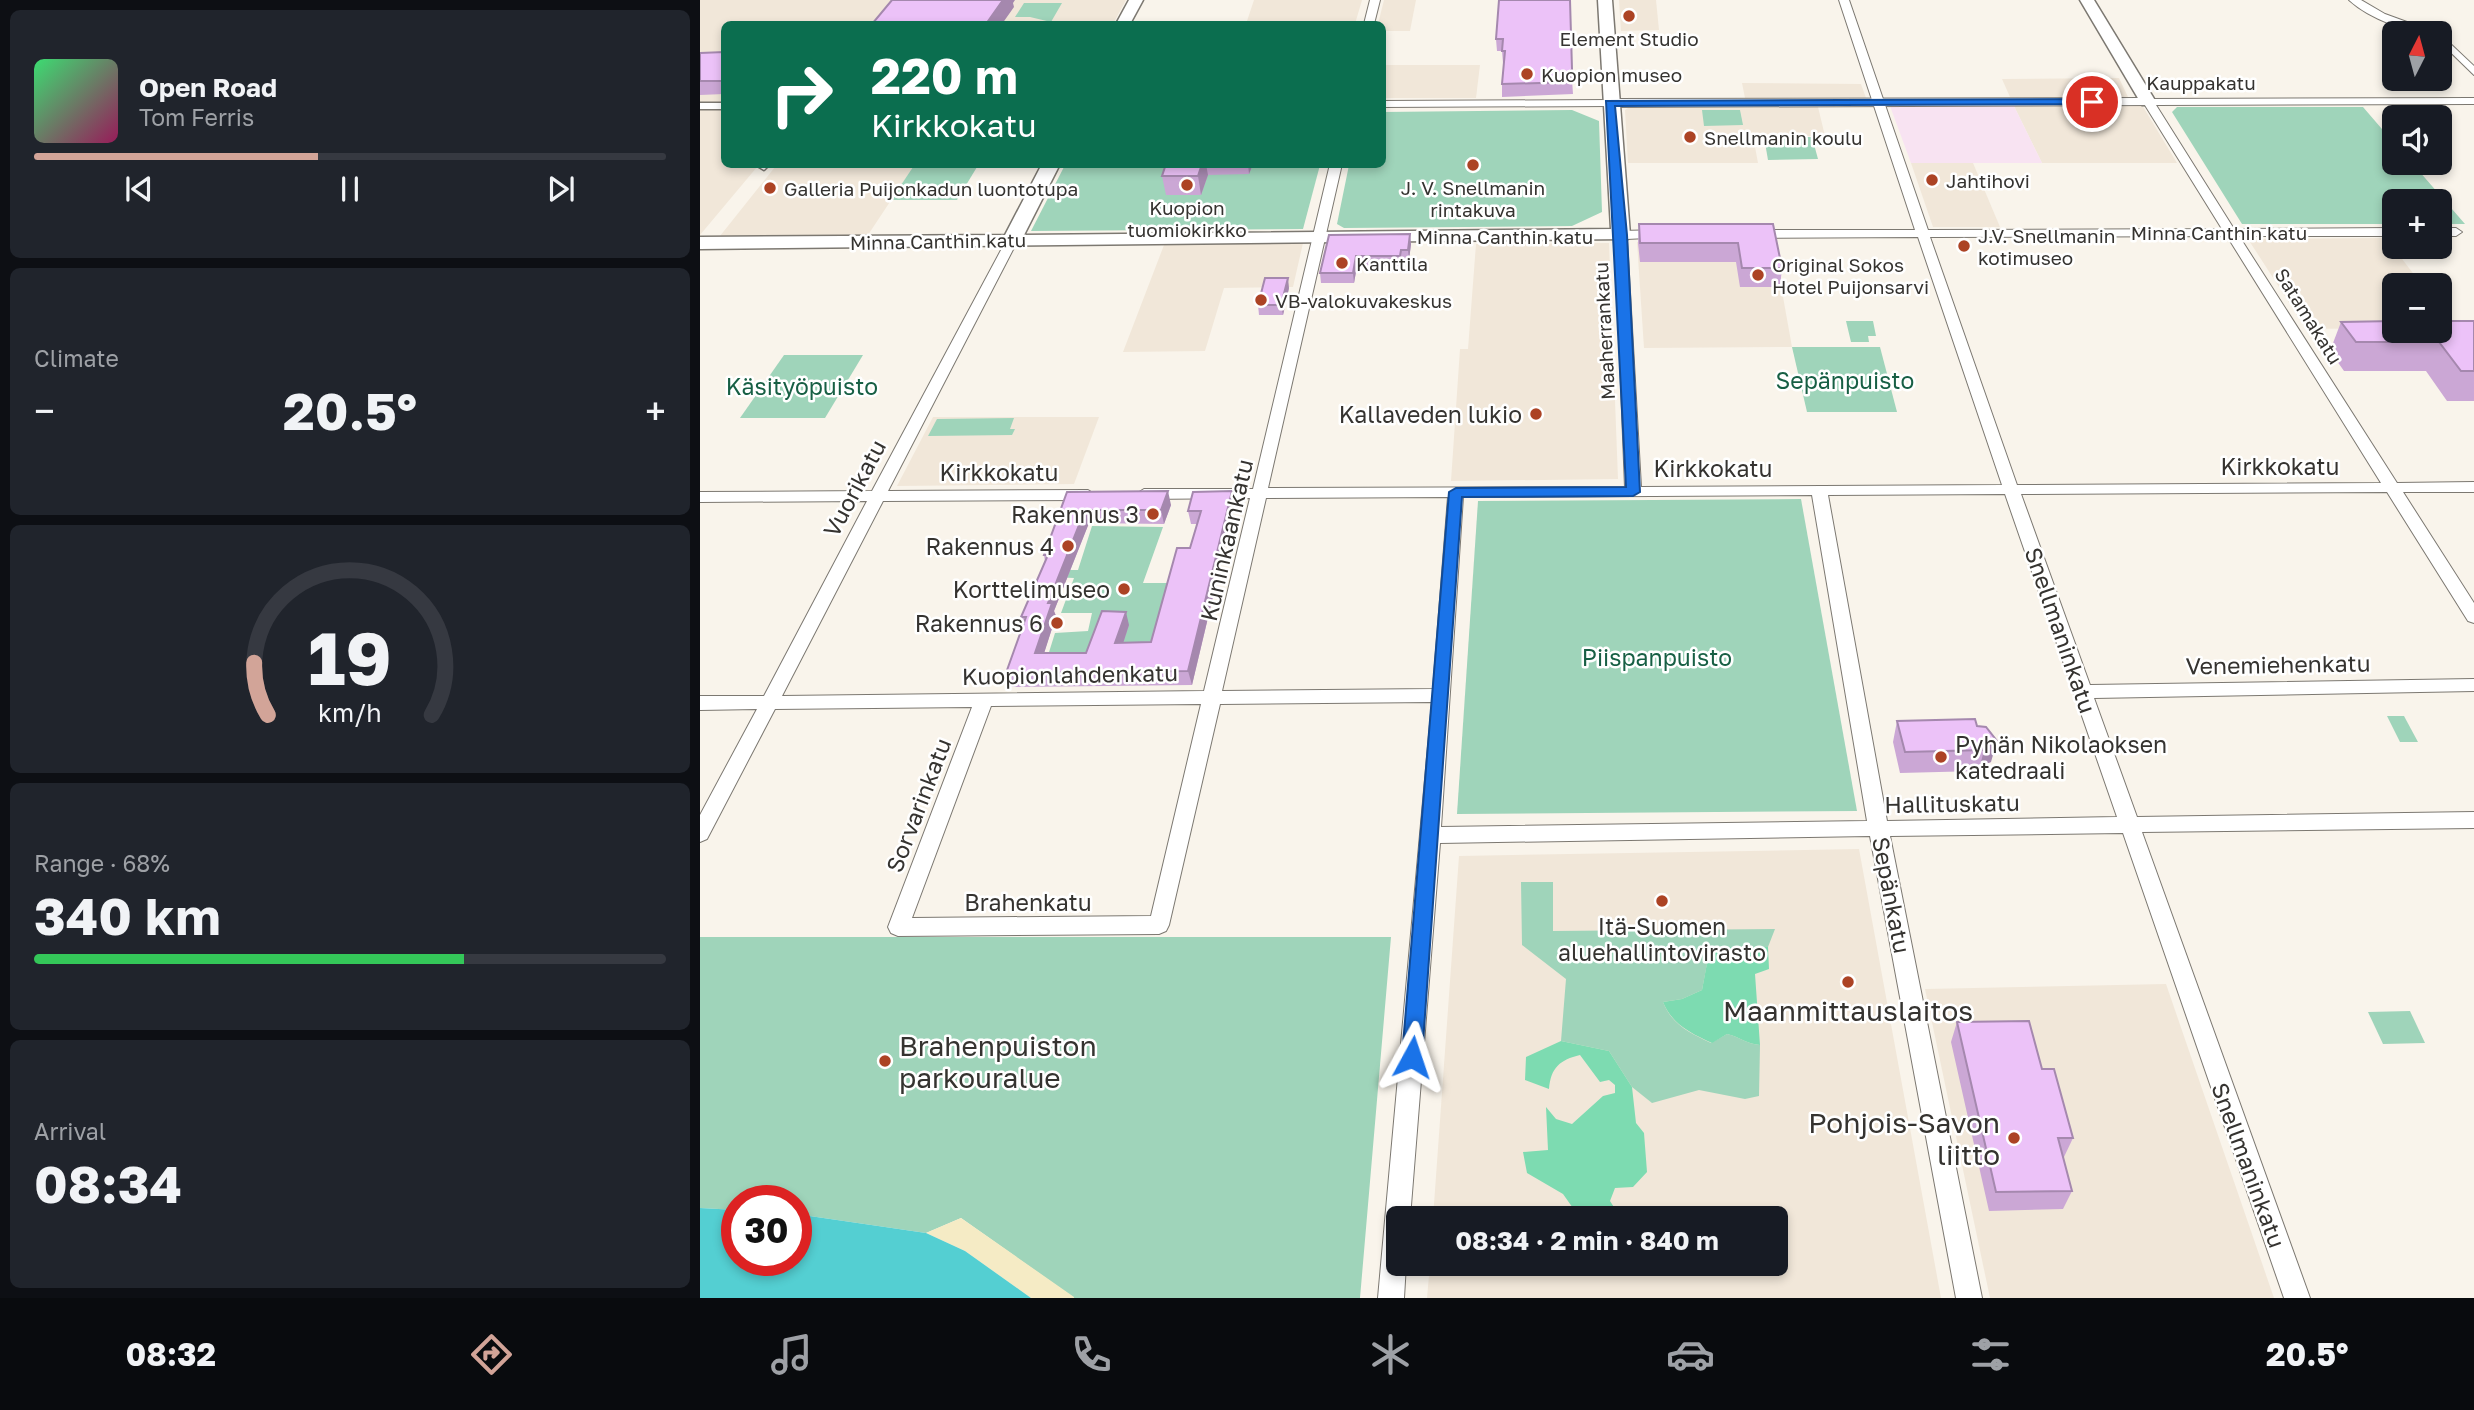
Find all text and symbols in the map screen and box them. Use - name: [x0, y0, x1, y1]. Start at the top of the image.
- marker: Element Studio: [1621, 8, 1637, 24]
- north arrow: [2382, 21, 2452, 91]
- map controls: [2382, 21, 2452, 343]
- place label: Element Studio: [1559, 27, 1699, 50]
- text: 220 m: [871, 46, 1018, 105]
- icon: right: [756, 49, 847, 140]
- place label: Kuopion museo: [1541, 63, 1682, 86]
- marker: Kuopion museo: [1519, 66, 1535, 82]
- street label: Kauppakatu: [2146, 71, 2256, 94]
- text: Open Road: [139, 72, 277, 103]
- pin: [2062, 72, 2122, 132]
- icon: arrive: [2073, 83, 2111, 121]
- text: Tom Ferris: [139, 103, 254, 131]
- button: sound: [2382, 105, 2452, 175]
- text: Kirkkokatu: [871, 106, 1037, 144]
- place label: Snellmanin koulu: [1704, 126, 1863, 149]
- marker: Snellmanin koulu: [1682, 129, 1698, 145]
- marker: J. V. Snellmanin rintakuva: [1465, 157, 1481, 173]
- place label: Jahtihovi: [1946, 169, 2030, 192]
- icon: previous: [120, 170, 158, 208]
- icon: pause: [331, 170, 369, 208]
- icon: next: [542, 170, 580, 208]
- marker: Jahtihovi: [1924, 172, 1940, 188]
- place label: J. V. Snellmanin rintakuva: [1401, 176, 1545, 221]
- place label: Galleria Puijonkadun luontotupa: [784, 177, 1078, 200]
- marker: Kuopion tuomiokirkko: [1179, 177, 1195, 193]
- marker: Galleria Puijonkadun luontotupa: [762, 180, 778, 196]
- button: +: [2382, 189, 2452, 259]
- place label: Kuopion tuomiokirkko: [1127, 196, 1247, 241]
- street label: Minna Canthin katu: [2131, 221, 2307, 244]
- place label: J.V. Snellmanin kotimuseo: [1978, 224, 2116, 269]
- street label: Minna Canthin katu: [1417, 225, 1593, 248]
- street label: Minna Canthin katu: [850, 228, 1026, 254]
- marker: J.V. Snellmanin kotimuseo: [1956, 238, 1972, 254]
- place label: Kanttila: [1356, 252, 1428, 275]
- place label: Original Sokos Hotel Puijonsarvi: [1772, 253, 1929, 298]
- marker: Kanttila: [1334, 255, 1350, 271]
- street label: Maaherrankatu: [1589, 262, 1619, 400]
- street label: Satamakatu: [2270, 264, 2348, 368]
- marker: Original Sokos Hotel Puijonsarvi: [1750, 267, 1766, 283]
- button: −: [2382, 273, 2452, 343]
- place label: VB-valokuvakeskus: [1275, 289, 1452, 312]
- marker: VB-valokuvakeskus: [1253, 292, 1269, 308]
- text: Climate: [34, 344, 119, 372]
- park label: Sepänpuisto: [1776, 366, 1914, 394]
- park label: Käsityöpuisto: [726, 372, 878, 400]
- text: 20.5°: [283, 379, 417, 441]
- text: −: [34, 388, 55, 433]
- text: +: [645, 388, 666, 433]
- place label: Kallaveden lukio: [1339, 400, 1522, 428]
- marker: Kallaveden lukio: [1528, 406, 1544, 422]
- street label: Vuorikatu: [817, 435, 891, 541]
- street label: Kirkkokatu: [2221, 452, 2339, 480]
- street label: Kirkkokatu: [1654, 454, 1772, 482]
- street label: Kuninkaankatu: [1194, 456, 1258, 624]
- street label: Kirkkokatu: [940, 458, 1058, 486]
- place label: Rakennus 3: [1011, 500, 1139, 528]
- marker: Rakennus 3: [1145, 506, 1161, 522]
- place label: Rakennus 4: [926, 532, 1054, 560]
- marker: Rakennus 4: [1060, 538, 1076, 554]
- street label: Snellmaninkatu: [2020, 543, 2102, 717]
- place label: Korttelimuseo: [953, 575, 1110, 603]
- marker: Korttelimuseo: [1116, 581, 1132, 597]
- place label: Rakennus 6: [915, 609, 1043, 637]
- text: 19: [308, 614, 392, 701]
- marker: Rakennus 6: [1049, 615, 1065, 631]
- park label: Piispanpuisto: [1582, 643, 1732, 671]
- street label: Venemiehenkatu: [2185, 648, 2371, 680]
- street label: Kuopionlahdenkatu: [962, 658, 1178, 690]
- text: km/h: [318, 697, 382, 728]
- place label: Pyhän Nikolaoksen katedraali: [1955, 730, 2167, 784]
- street label: Sorvarinkatu: [880, 734, 956, 876]
- marker: Pyhän Nikolaoksen katedraali: [1933, 749, 1949, 765]
- street label: Hallituskatu: [1884, 788, 2020, 818]
- street label: Sepänkatu: [1867, 834, 1917, 956]
- text: Range · 68%: [34, 849, 170, 877]
- text: 340 km: [34, 884, 221, 946]
- street label: Brahenkatu: [964, 888, 1092, 916]
- marker: Itä-Suomen aluehallintovirasto: [1654, 893, 1670, 909]
- place label: Itä-Suomen aluehallintovirasto: [1558, 912, 1766, 966]
- marker: Maanmittauslaitos: [1840, 974, 1856, 990]
- place label: Maanmittauslaitos: [1723, 994, 1973, 1027]
- position arrow: [1375, 1020, 1449, 1094]
- place label: Brahenpuiston parkouralue: [899, 1029, 1097, 1094]
- marker: Brahenpuiston parkouralue: [877, 1053, 893, 1069]
- street label: Snellmaninkatu: [2206, 1079, 2292, 1251]
- place label: Pohjois-Savon liitto: [1808, 1106, 2000, 1171]
- text: Arrival: [34, 1117, 106, 1145]
- marker: Pohjois-Savon liitto: [2006, 1130, 2022, 1146]
- text: 08:34: [34, 1152, 182, 1214]
- speed limit sign: 30: [721, 1185, 812, 1276]
- text: 08:34 · 2 min · 840 m: [1455, 1225, 1719, 1256]
- icon: directions: [467, 1330, 516, 1379]
- icon: music: [767, 1330, 816, 1379]
- icon: phone: [1067, 1330, 1116, 1379]
- icon: climate: [1366, 1330, 1415, 1379]
- icon: car: [1666, 1330, 1715, 1379]
- icon: filters: [1966, 1330, 2015, 1379]
- text: 08:32: [125, 1335, 216, 1373]
- text: 20.5°: [2266, 1335, 2349, 1373]

